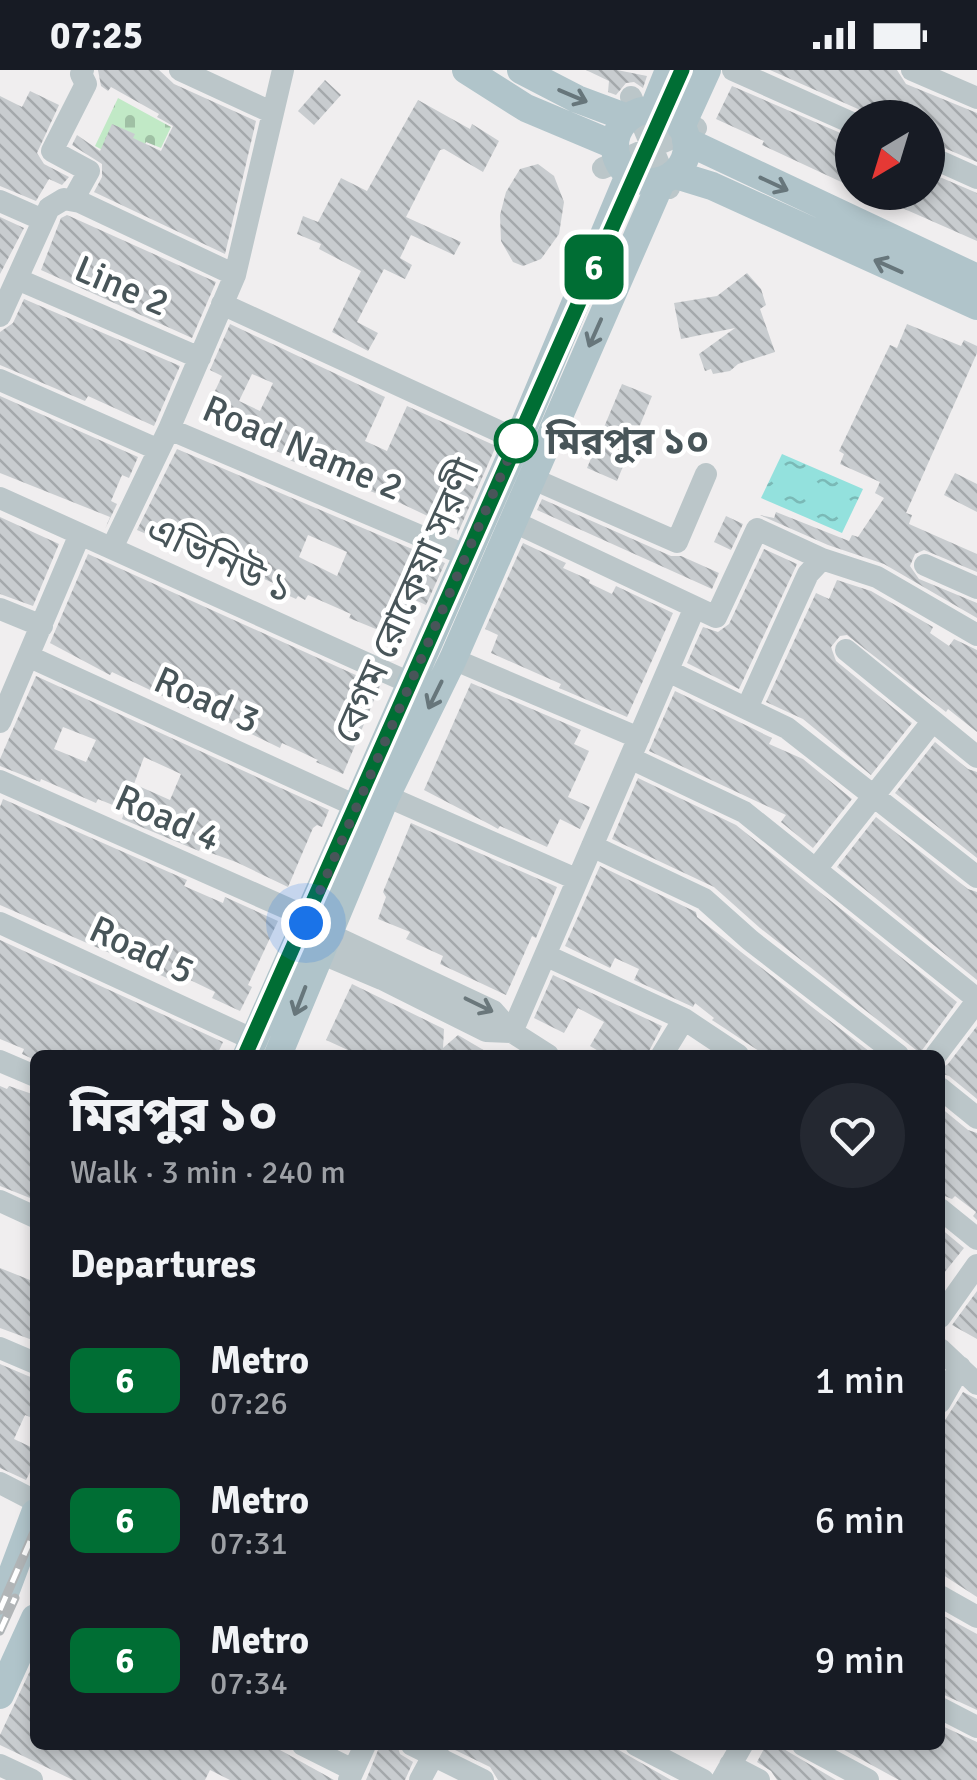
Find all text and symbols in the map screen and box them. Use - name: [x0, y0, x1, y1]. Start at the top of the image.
- text: 07:25: [50, 12, 143, 59]
- one-way arrow: [557, 89, 588, 107]
- north arrow: [835, 100, 945, 210]
- map controls: [835, 100, 945, 210]
- one-way arrow: [758, 175, 788, 194]
- line badge: 6: [562, 234, 626, 300]
- street label: Line 2: [68, 245, 176, 327]
- text: 6: [585, 246, 603, 289]
- one-way arrow: [873, 256, 904, 274]
- one-way arrow: [585, 317, 603, 348]
- street label: Road Name 2: [196, 385, 410, 511]
- place label: মিরপুর ১০: [545, 418, 709, 465]
- marker: মিরপুর ১০: [495, 420, 537, 462]
- street label: বেগম রোকেয়া সরণী: [322, 451, 490, 750]
- street label: এভিনিউ ১: [140, 505, 300, 613]
- street label: Road 3: [147, 656, 267, 744]
- one-way arrow: [425, 679, 444, 709]
- street label: Road 4: [108, 774, 228, 862]
- your location: [281, 898, 331, 948]
- street label: Road 5: [82, 905, 202, 995]
- one-way arrow: [290, 985, 308, 1015]
- one-way arrow: [463, 996, 493, 1015]
- button: heart: [800, 1083, 905, 1188]
- text: মিরপুর ১০: [70, 1086, 277, 1145]
- text: Walk · 3 min · 240 m: [70, 1153, 346, 1192]
- text: Departures: [70, 1241, 256, 1288]
- text: Metro: [210, 1337, 309, 1384]
- text: 1 min: [815, 1357, 905, 1404]
- text: 6: [116, 1359, 134, 1402]
- text: 07:26: [210, 1384, 288, 1423]
- text: Metro: [210, 1477, 309, 1524]
- text: 6 min: [815, 1497, 905, 1544]
- text: 6: [116, 1499, 134, 1542]
- text: 07:31: [210, 1524, 288, 1563]
- text: Metro: [210, 1617, 309, 1664]
- text: 9 min: [815, 1637, 905, 1684]
- text: 6: [116, 1639, 134, 1682]
- text: 07:34: [210, 1664, 288, 1703]

